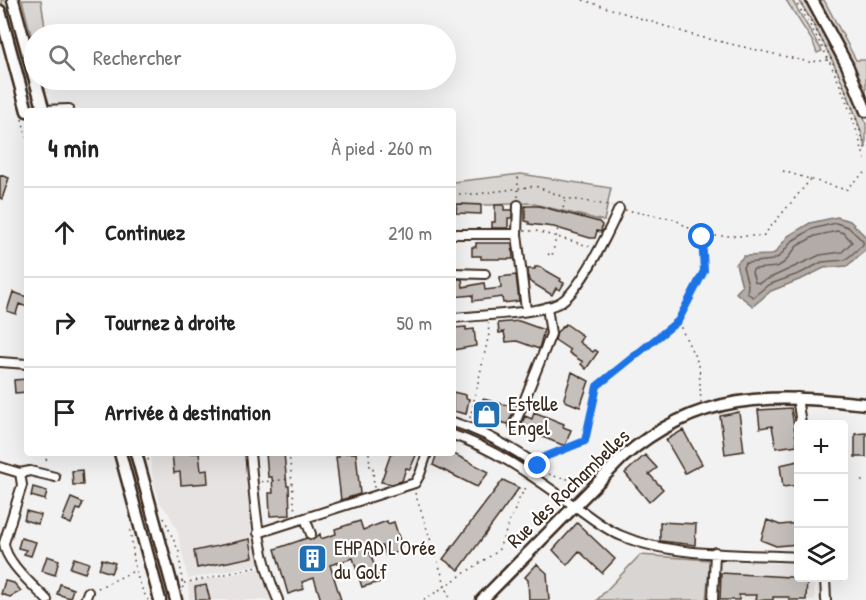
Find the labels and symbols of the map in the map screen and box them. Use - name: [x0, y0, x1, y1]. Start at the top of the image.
- route start: [688, 223, 714, 249]
- place label: Estelle Engel: [508, 389, 558, 442]
- shop icon: Estelle Engel: [471, 399, 503, 431]
- street label: Rue des Rochambelles: [500, 422, 636, 554]
- route end: [524, 452, 550, 478]
- place label: EHPAD L'Orée du Golf: [334, 533, 436, 586]
- building icon: EHPAD L'Orée du Golf: [297, 543, 329, 575]

